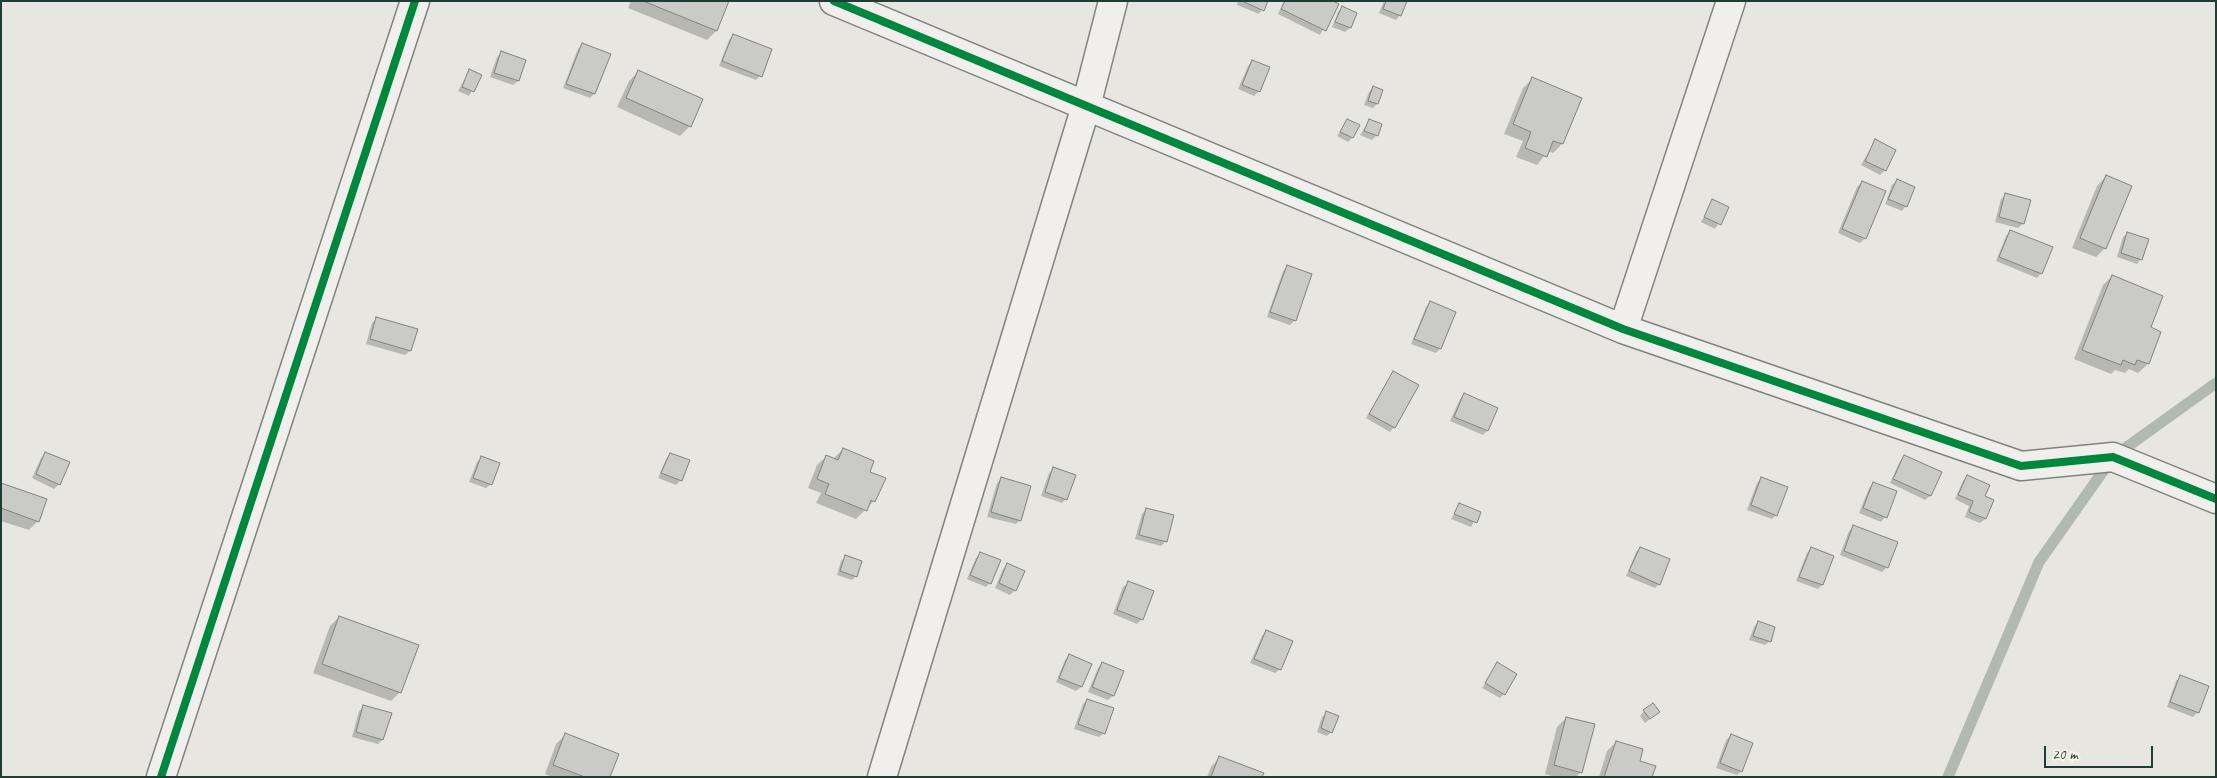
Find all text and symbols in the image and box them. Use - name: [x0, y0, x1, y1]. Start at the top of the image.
- scale bar: [2047, 736, 2156, 768]
- text: 20 m: [2052, 745, 2078, 764]

